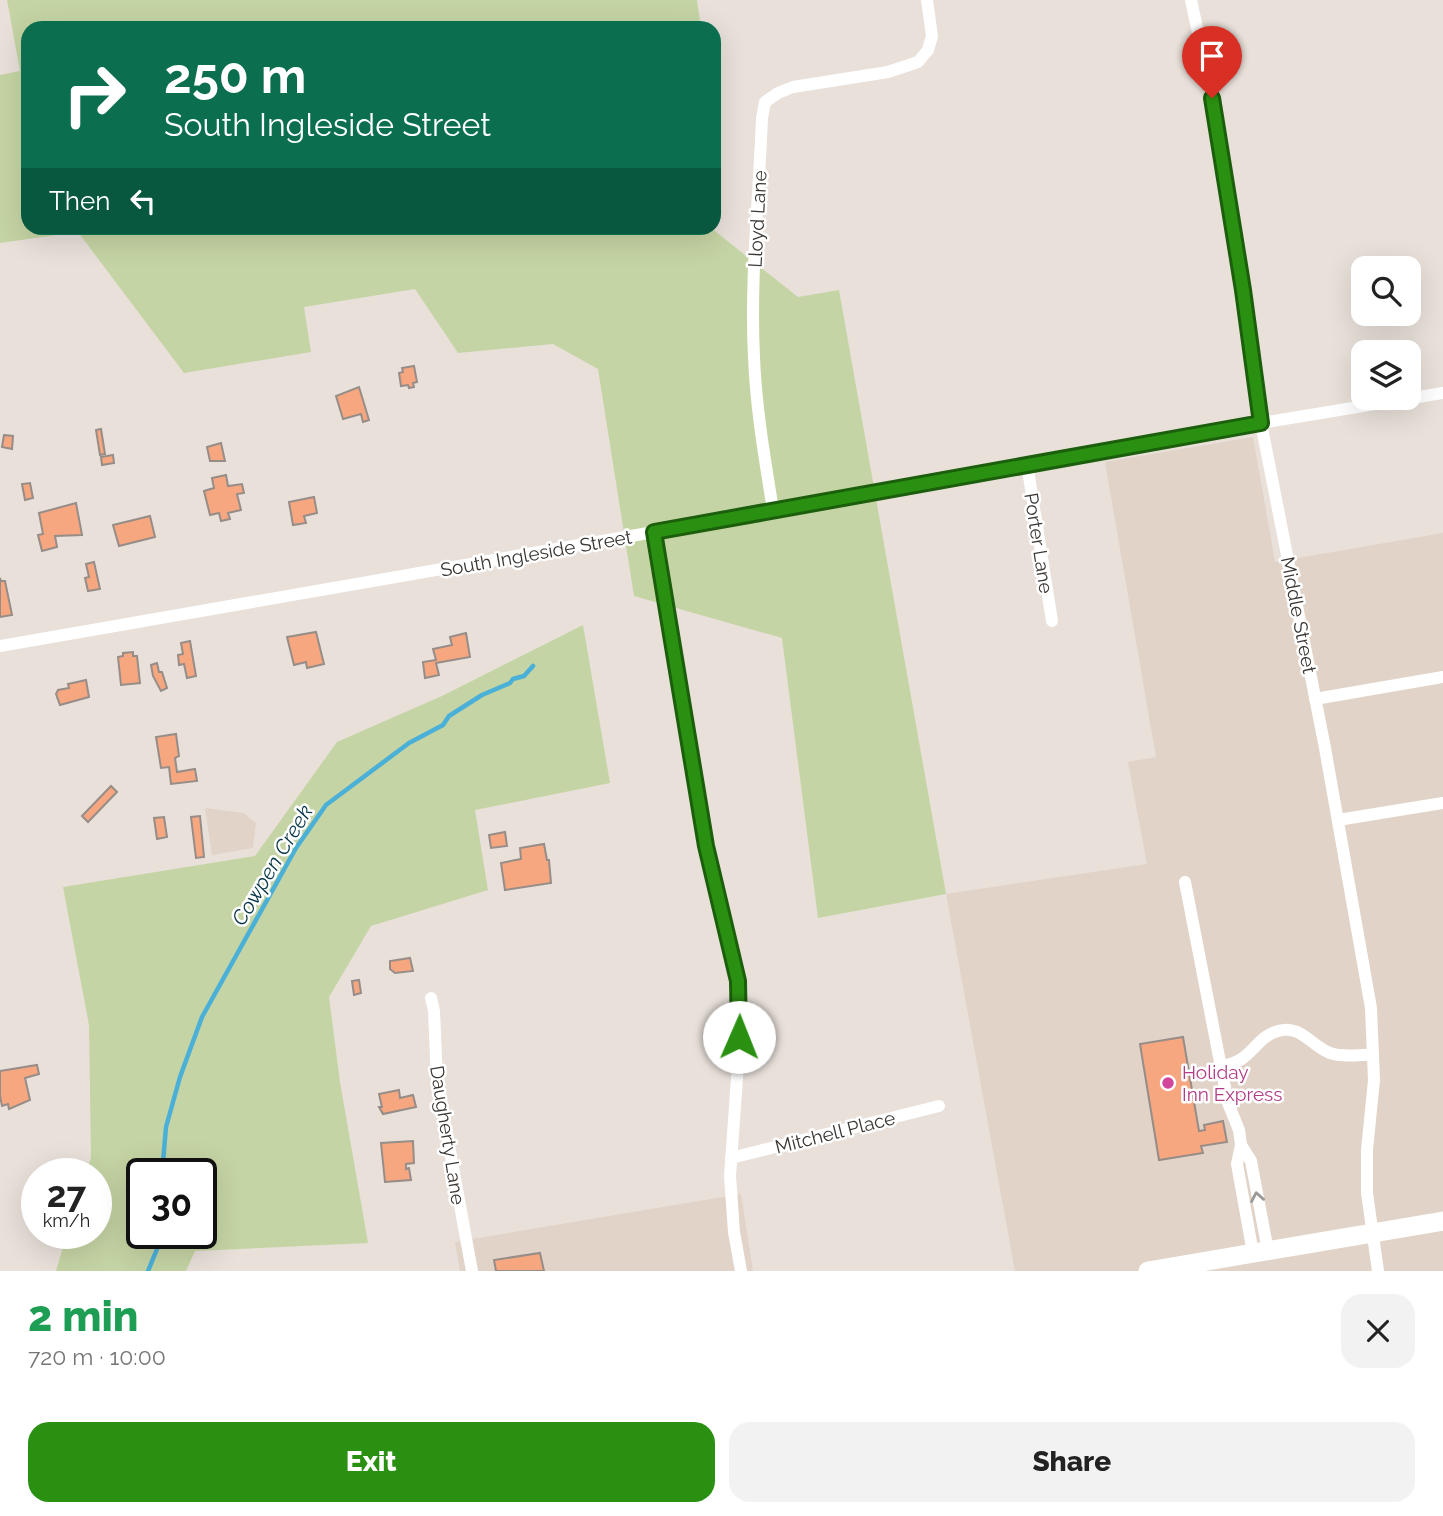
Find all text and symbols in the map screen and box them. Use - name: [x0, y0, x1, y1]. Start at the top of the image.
- pin: [1182, 26, 1242, 98]
- icon: arrive: [1193, 37, 1231, 75]
- text: 250 m: [164, 47, 306, 104]
- icon: right: [49, 49, 140, 140]
- text: South Ingleside Street: [164, 106, 491, 143]
- street label: Lloyd Lane: [743, 170, 771, 268]
- icon: left: [124, 182, 162, 220]
- text: Then: [49, 186, 110, 216]
- map controls: [1351, 256, 1421, 410]
- button: search: [1351, 256, 1421, 326]
- button: layers: [1351, 340, 1421, 410]
- street label: Porter Lane: [1020, 491, 1058, 595]
- street label: South Ingleside Street: [439, 525, 634, 581]
- street label: Middle Street: [1277, 555, 1321, 676]
- water label: Cowpen Creek: [226, 800, 318, 930]
- position arrow: [702, 1000, 776, 1074]
- place label: Holiday Inn Express: [1182, 1061, 1282, 1105]
- street label: Daugherty Lane: [426, 1064, 470, 1206]
- marker: Holiday Inn Express: [1160, 1075, 1176, 1091]
- street label: Mitchell Place: [773, 1106, 897, 1158]
- speed limit sign: 30: [126, 1158, 217, 1249]
- text: 27: [47, 1174, 86, 1215]
- one-way arrow: [1250, 1191, 1265, 1203]
- text: km/h: [43, 1210, 90, 1231]
- text: 2 min: [28, 1292, 138, 1341]
- button: close: [1341, 1294, 1415, 1368]
- text: 720 m · 10:00: [28, 1343, 166, 1370]
- button: Exit: [28, 1422, 715, 1502]
- button: Share: [729, 1422, 1415, 1502]

